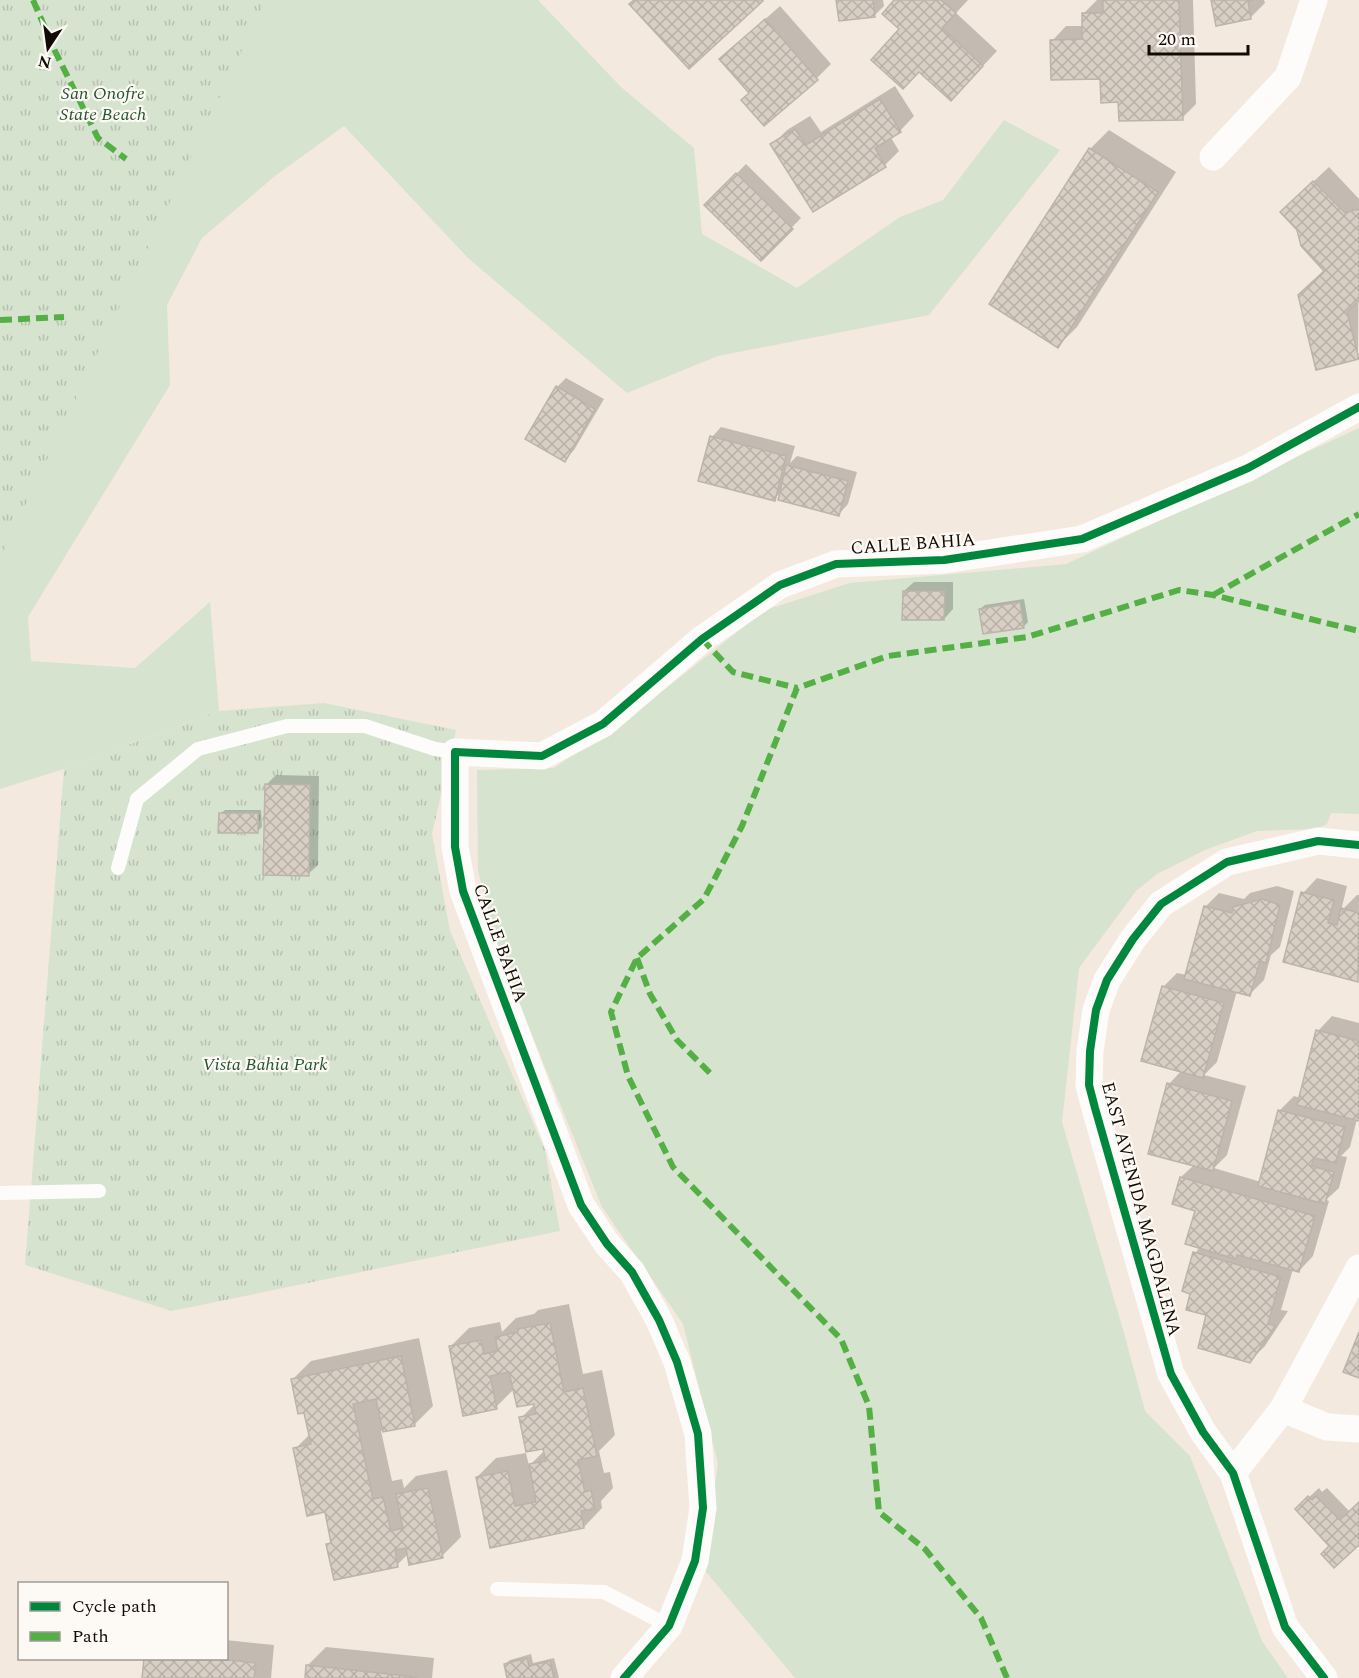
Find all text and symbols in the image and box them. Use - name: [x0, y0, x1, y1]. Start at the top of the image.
- north arrow: [18, 18, 78, 78]
- scale bar: [1149, 18, 1248, 56]
- text: 20 m: [1158, 26, 1196, 53]
- text: N: [36, 48, 54, 75]
- park label: San Onofre State Beach: [60, 80, 146, 128]
- street label: CALLE BAHIA: [850, 526, 976, 562]
- street label: CALLE BAHIA: [466, 880, 534, 1006]
- park label: Vista Bahia Park: [202, 1051, 328, 1078]
- street label: EAST AVENIDA MAGDALENA: [1094, 1079, 1188, 1339]
- legend: [18, 1582, 228, 1660]
- text: Cycle path: [72, 1593, 157, 1620]
- text: Path: [72, 1623, 109, 1650]

